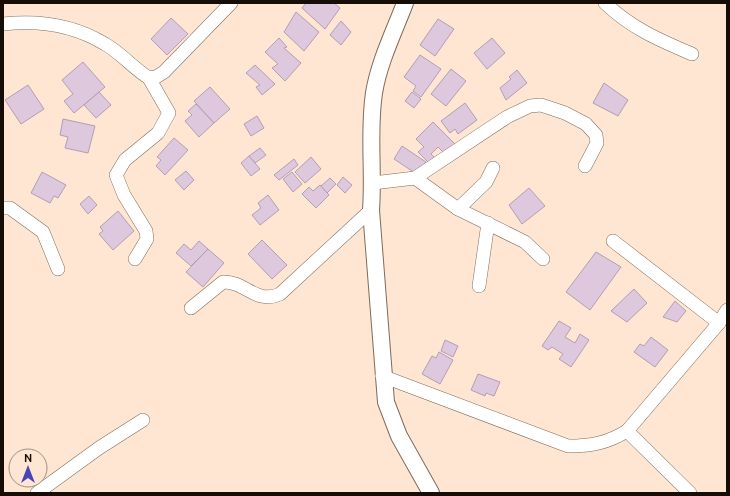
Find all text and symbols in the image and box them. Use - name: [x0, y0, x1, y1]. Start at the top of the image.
- north arrow: [8, 448, 48, 488]
- text: N: [24, 452, 32, 464]

